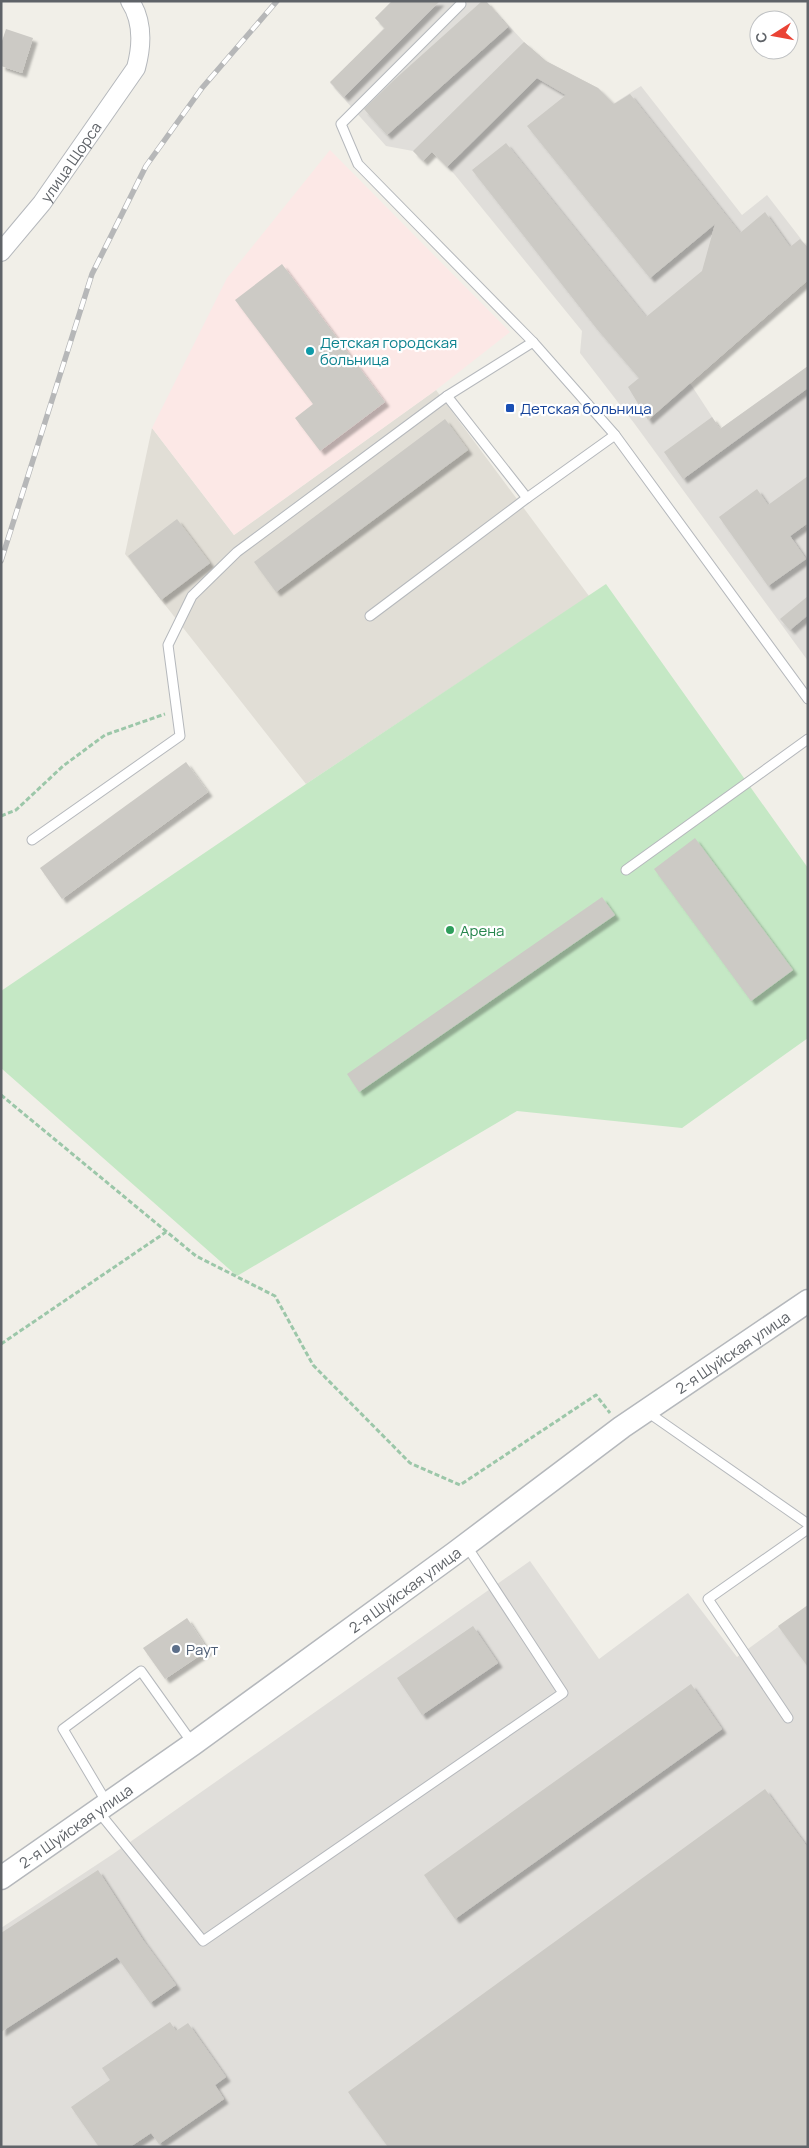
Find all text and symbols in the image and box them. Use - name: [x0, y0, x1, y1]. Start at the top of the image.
- north arrow: [749, 10, 799, 60]
- text: С: [750, 31, 771, 44]
- street label: улица Щорса: [35, 117, 106, 206]
- place label: Детская городская больница: [320, 332, 457, 370]
- marker: Детская городская больница: [304, 345, 316, 357]
- place label: Детская больница: [520, 398, 652, 419]
- marker: Детская больница: [504, 402, 516, 414]
- place label: Арена: [460, 920, 504, 941]
- marker: Арена: [444, 924, 456, 936]
- street label: 2-я Шуйская улица: [671, 1306, 794, 1398]
- street label: 2-я Шуйская улица: [344, 1542, 465, 1638]
- place label: Раут: [186, 1639, 219, 1660]
- marker: Раут: [170, 1643, 182, 1655]
- street label: 2-я Шуйская улица: [15, 1779, 137, 1873]

